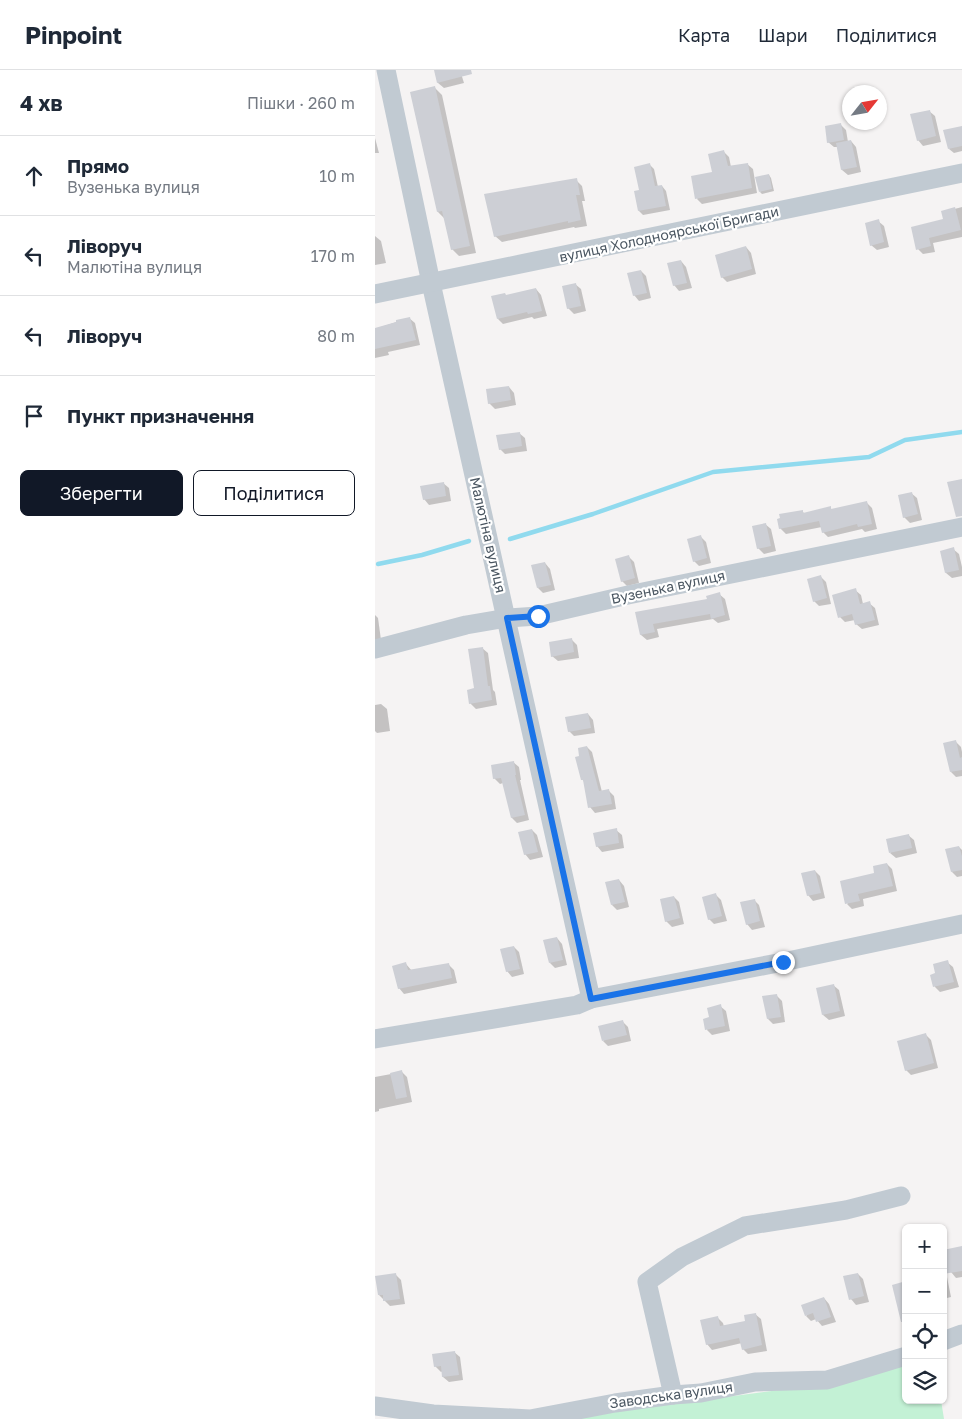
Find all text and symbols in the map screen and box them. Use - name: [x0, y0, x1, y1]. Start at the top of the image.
- text: Pinpoint: [25, 20, 122, 49]
- text: Карта: [678, 24, 730, 46]
- text: Шари: [758, 24, 808, 46]
- text: Поділитися: [836, 24, 937, 46]
- north arrow: [842, 85, 887, 130]
- text: 4 хв: [20, 90, 63, 116]
- text: Пішки · 260 m: [247, 93, 355, 113]
- text: Прямо: [67, 154, 129, 177]
- icon: ahead: [20, 162, 48, 190]
- text: 10 m: [319, 166, 355, 186]
- text: Вузенька вулиця: [67, 177, 200, 197]
- street label: вулиця Холодноярської Бригади: [558, 202, 780, 265]
- text: Ліворуч: [67, 234, 142, 257]
- icon: left: [20, 242, 48, 270]
- text: 170 m: [311, 246, 355, 266]
- text: Малютіна вулиця: [67, 257, 202, 277]
- icon: left: [20, 322, 48, 350]
- text: Ліворуч: [67, 324, 142, 347]
- text: 80 m: [317, 326, 355, 346]
- icon: arrive: [20, 402, 48, 430]
- text: Пункт призначення: [67, 404, 254, 427]
- button: Зберегти: [20, 470, 183, 516]
- button: Поділитися: [193, 470, 355, 516]
- street label: Малютіна вулиця: [467, 475, 510, 594]
- street label: Вузенька вулиця: [609, 566, 726, 607]
- route start: [527, 605, 550, 628]
- route end: [772, 951, 795, 974]
- map controls: [902, 1224, 947, 1404]
- button: +: [902, 1224, 947, 1269]
- button: −: [902, 1269, 947, 1314]
- button: locate: [902, 1314, 947, 1359]
- button: layers: [902, 1359, 947, 1404]
- street label: Заводська вулиця: [608, 1377, 734, 1412]

